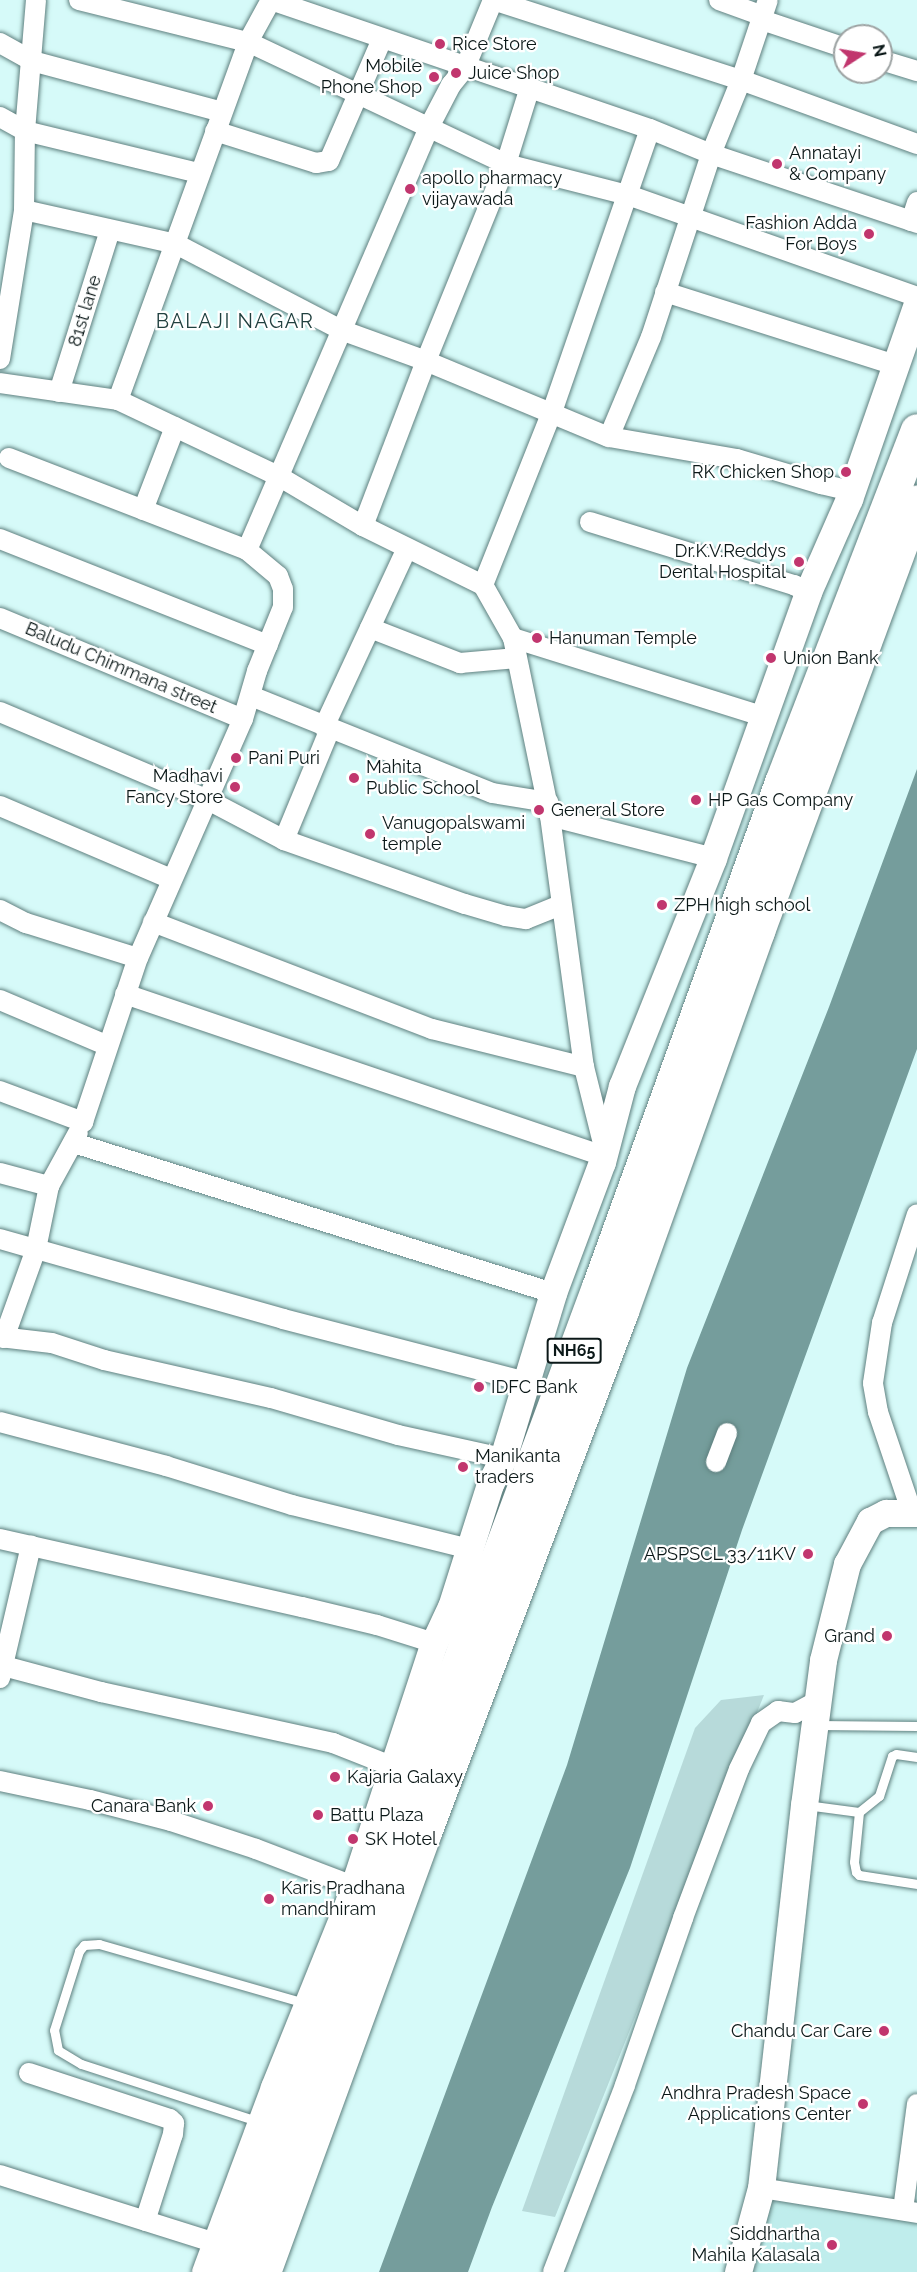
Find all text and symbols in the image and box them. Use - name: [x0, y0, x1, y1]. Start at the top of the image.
- north arrow: [833, 24, 893, 84]
- place label: Rice Store: [452, 33, 536, 55]
- marker: Rice Store: [433, 37, 447, 51]
- text: N: [869, 43, 890, 59]
- place label: Mobile Phone Shop: [321, 56, 422, 98]
- place label: Juice Shop: [468, 62, 559, 84]
- marker: Juice Shop: [449, 66, 463, 80]
- marker: Mobile Phone Shop: [427, 70, 441, 84]
- place label: Annatayi & Company: [789, 143, 886, 186]
- marker: Annatayi & Company: [770, 157, 784, 171]
- place label: apollo pharmacy vijayawada: [422, 168, 562, 210]
- marker: apollo pharmacy vijayawada: [403, 182, 417, 196]
- place label: Fashion Adda For Boys: [745, 213, 857, 256]
- marker: Fashion Adda For Boys: [862, 227, 876, 241]
- street label: 81st lane: [64, 273, 106, 349]
- district label: BALAJI NAGAR: [156, 309, 314, 333]
- place label: RK Chicken Shop: [691, 461, 834, 483]
- marker: RK Chicken Shop: [839, 465, 853, 479]
- place label: Dr.K.V.Reddys Dental Hospital: [659, 541, 786, 584]
- marker: Dr.K.V.Reddys Dental Hospital: [790, 553, 808, 571]
- street label: Baludu Chimmana street: [22, 618, 220, 718]
- place label: Hanuman Temple: [549, 627, 697, 649]
- marker: Hanuman Temple: [530, 631, 544, 645]
- place label: Union Bank: [783, 647, 879, 669]
- marker: Union Bank: [764, 651, 778, 665]
- place label: Pani Puri: [248, 747, 320, 769]
- marker: Pani Puri: [229, 751, 243, 765]
- place label: Mahita Public School: [366, 757, 480, 800]
- place label: Madhavi Fancy Store: [125, 766, 223, 808]
- marker: Mahita Public School: [347, 771, 361, 785]
- marker: Madhavi Fancy Store: [228, 780, 242, 794]
- place label: HP Gas Company: [708, 789, 854, 811]
- marker: HP Gas Company: [689, 793, 703, 807]
- place label: General Store: [551, 799, 665, 821]
- marker: General Store: [532, 803, 546, 817]
- place label: Vanugopalswami temple: [382, 813, 525, 856]
- marker: Vanugopalswami temple: [363, 827, 377, 841]
- place label: ZPH high school: [674, 894, 810, 916]
- marker: ZPH high school: [655, 898, 669, 912]
- road number: NH65: [546, 1338, 602, 1364]
- place label: IDFC Bank: [491, 1376, 577, 1398]
- marker: IDFC Bank: [472, 1380, 486, 1394]
- place label: Manikanta traders: [475, 1446, 560, 1488]
- marker: Manikanta traders: [456, 1460, 470, 1474]
- place label: APSPSCL 33/11KV: [643, 1543, 796, 1565]
- marker: APSPSCL 33/11KV: [801, 1547, 815, 1561]
- place label: Grand: [824, 1625, 875, 1647]
- marker: Grand: [880, 1629, 894, 1643]
- place label: Kajaria Galaxy: [347, 1766, 463, 1788]
- marker: Kajaria Galaxy: [328, 1770, 342, 1784]
- place label: Canara Bank: [91, 1795, 196, 1817]
- marker: Canara Bank: [201, 1799, 215, 1813]
- place label: Battu Plaza: [330, 1804, 424, 1826]
- marker: Battu Plaza: [311, 1808, 325, 1822]
- place label: SK Hotel: [365, 1828, 437, 1850]
- marker: SK Hotel: [346, 1832, 360, 1846]
- place label: Karis Pradhana mandhiram: [281, 1878, 405, 1920]
- marker: Karis Pradhana mandhiram: [262, 1892, 276, 1906]
- place label: Chandu Car Care: [731, 2020, 872, 2042]
- marker: Chandu Car Care: [877, 2024, 891, 2038]
- place label: Andhra Pradesh Space Applications Center: [661, 2083, 851, 2126]
- marker: Andhra Pradesh Space Applications Center: [856, 2097, 870, 2111]
- place label: Siddhartha Mahila Kalasala: [691, 2224, 820, 2266]
- marker: Siddhartha Mahila Kalasala: [825, 2238, 839, 2252]

